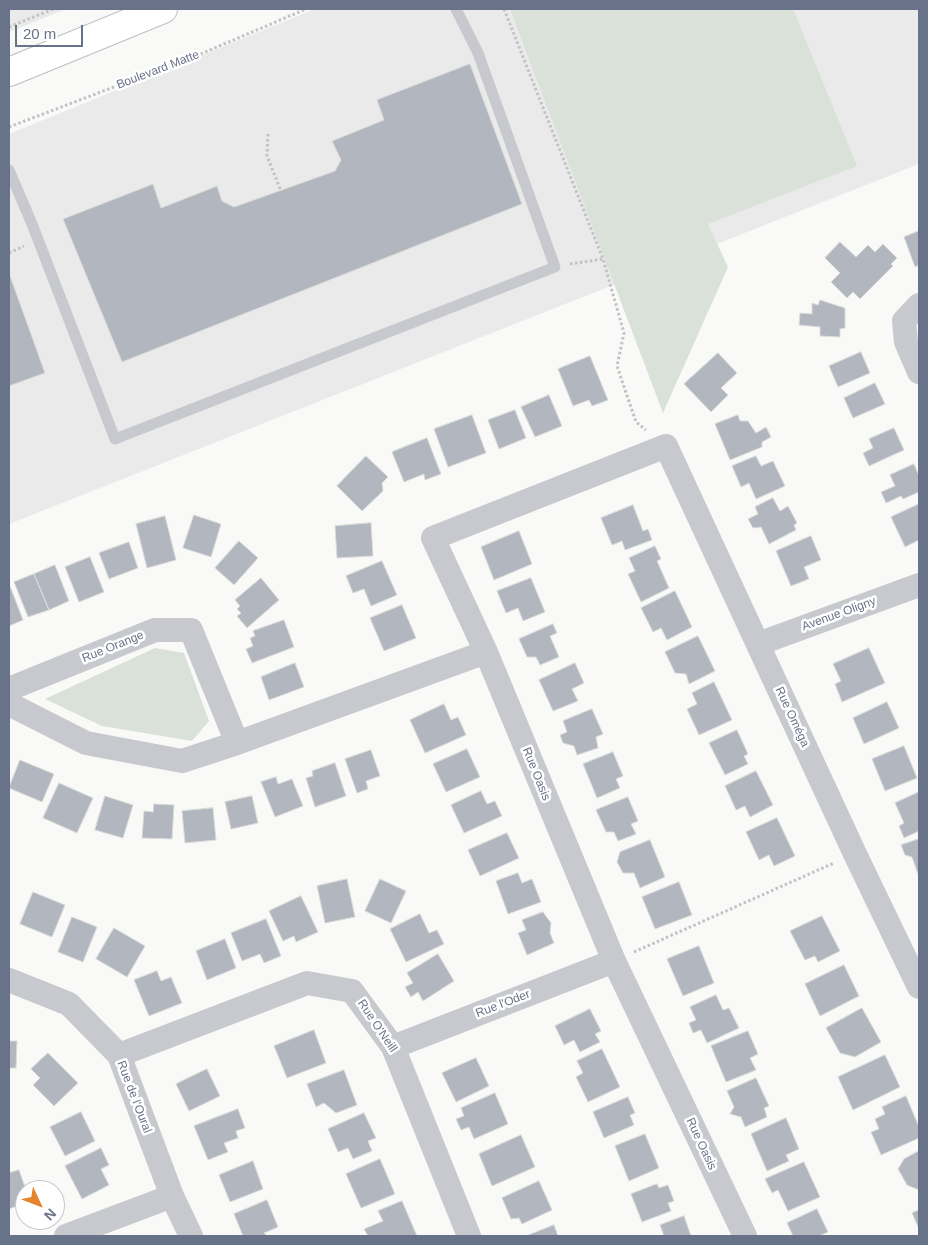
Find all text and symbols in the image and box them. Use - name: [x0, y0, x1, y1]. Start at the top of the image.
- scale bar: [18, 15, 85, 47]
- text: 20 m: [23, 25, 56, 42]
- street label: Boulevard Matte: [115, 48, 201, 92]
- street label: Avenue Oligny: [800, 594, 878, 634]
- street label: Rue Orange: [80, 628, 146, 666]
- street label: Rue Oméga: [772, 685, 812, 749]
- street label: Rue Oasis: [519, 745, 553, 803]
- street label: Rue l'Oder: [474, 987, 532, 1021]
- street label: Rue O'Neill: [354, 997, 400, 1055]
- street label: Rue de l'Oural: [114, 1059, 154, 1135]
- street label: Rue Oasis: [683, 1116, 719, 1172]
- north arrow: [15, 1180, 65, 1230]
- text: N: [41, 1205, 60, 1224]

